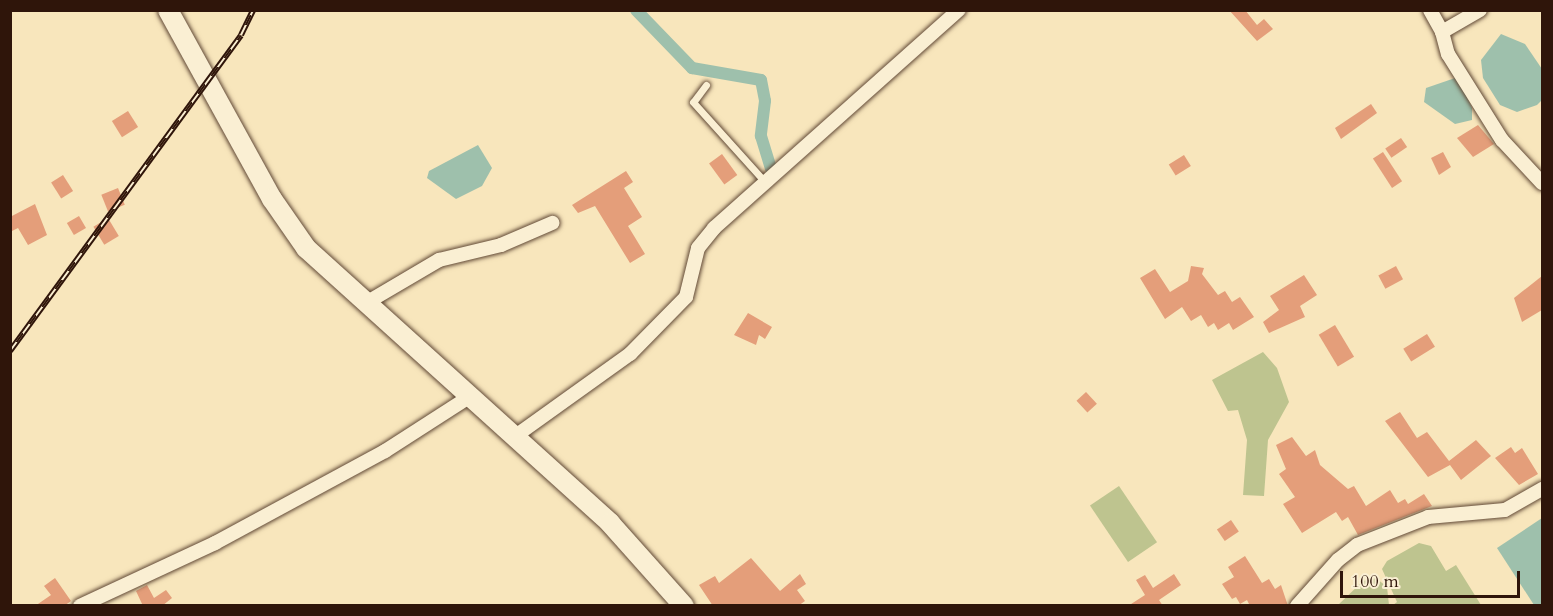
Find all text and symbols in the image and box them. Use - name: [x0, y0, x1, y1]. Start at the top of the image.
- scale bar: [1343, 559, 1523, 597]
- text: 100 m: [1351, 569, 1399, 594]

